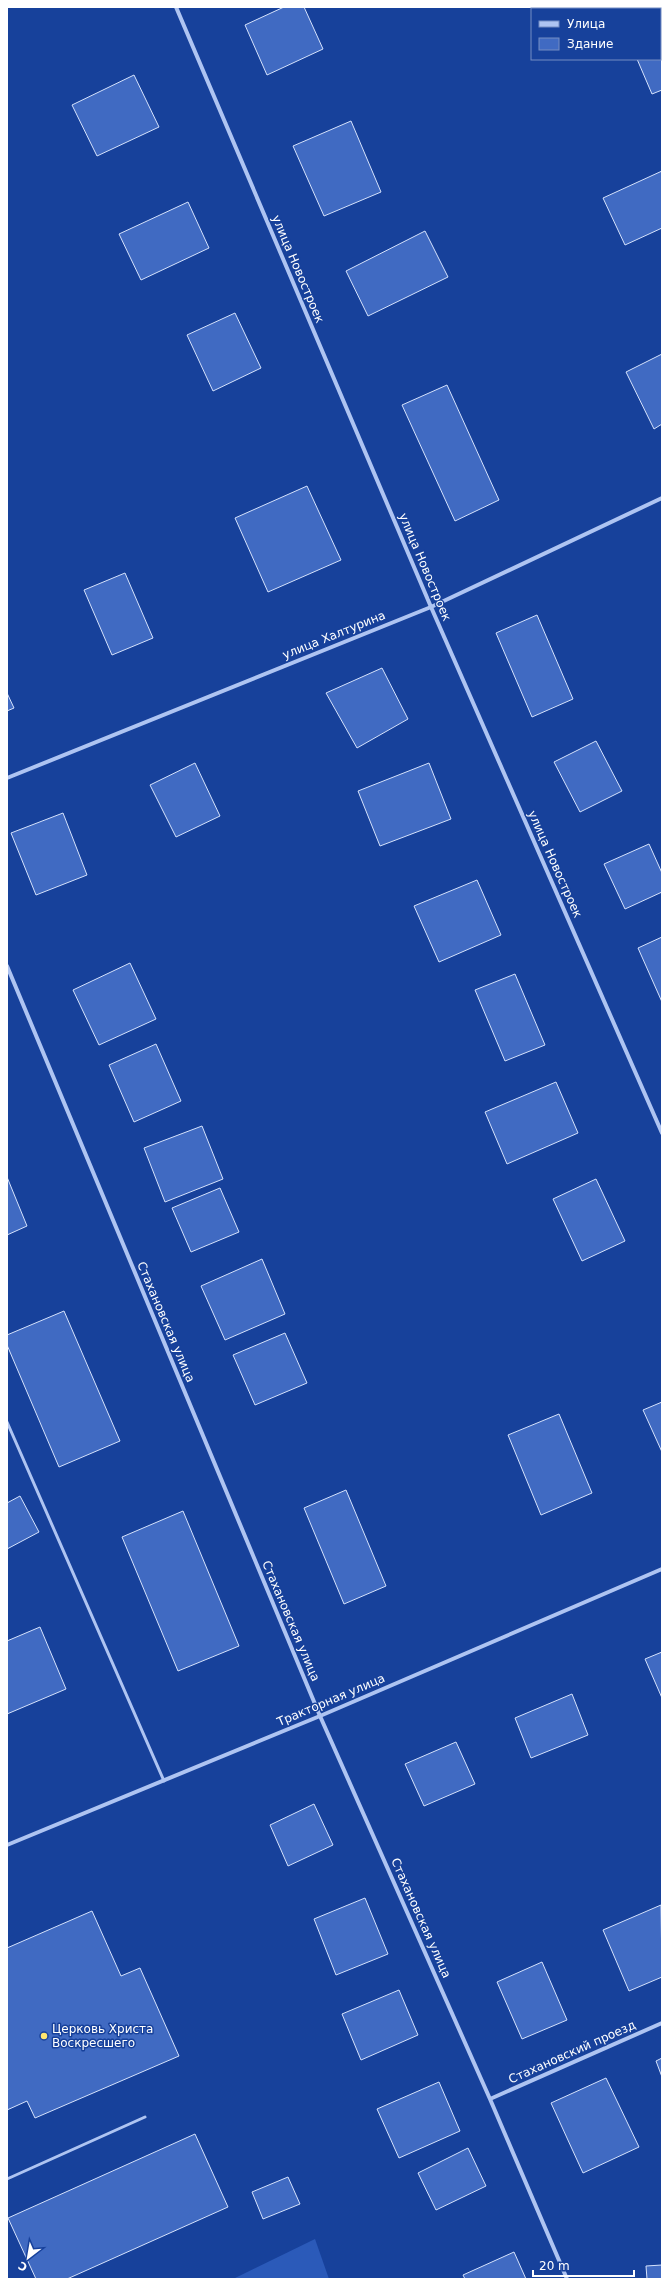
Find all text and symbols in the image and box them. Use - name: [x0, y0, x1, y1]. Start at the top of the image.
- legend: [531, 8, 661, 60]
- text: Улица: [567, 17, 605, 31]
- text: Здание: [567, 37, 613, 51]
- street label: улица Новостроек: [269, 213, 327, 325]
- street label: улица Новостроек: [396, 511, 454, 623]
- street label: улица Халтурина: [280, 608, 388, 662]
- street label: улица Новостроек: [525, 808, 585, 920]
- street label: Стахановская улица: [134, 1260, 198, 1384]
- street label: Стахановская улица: [259, 1559, 323, 1683]
- street label: Тракторная улица: [274, 1671, 387, 1729]
- street label: Стахановская улица: [388, 1856, 454, 1980]
- street label: Стахановский проезд: [506, 2018, 638, 2086]
- place label: Церковь Христа Воскресшего: [52, 2022, 153, 2050]
- marker: Церковь Христа Воскресшего: [39, 2031, 49, 2041]
- north arrow: [8, 2238, 48, 2278]
- scale bar: [533, 2252, 634, 2278]
- text: С: [16, 2258, 30, 2274]
- text: 20 m: [539, 2259, 570, 2273]

